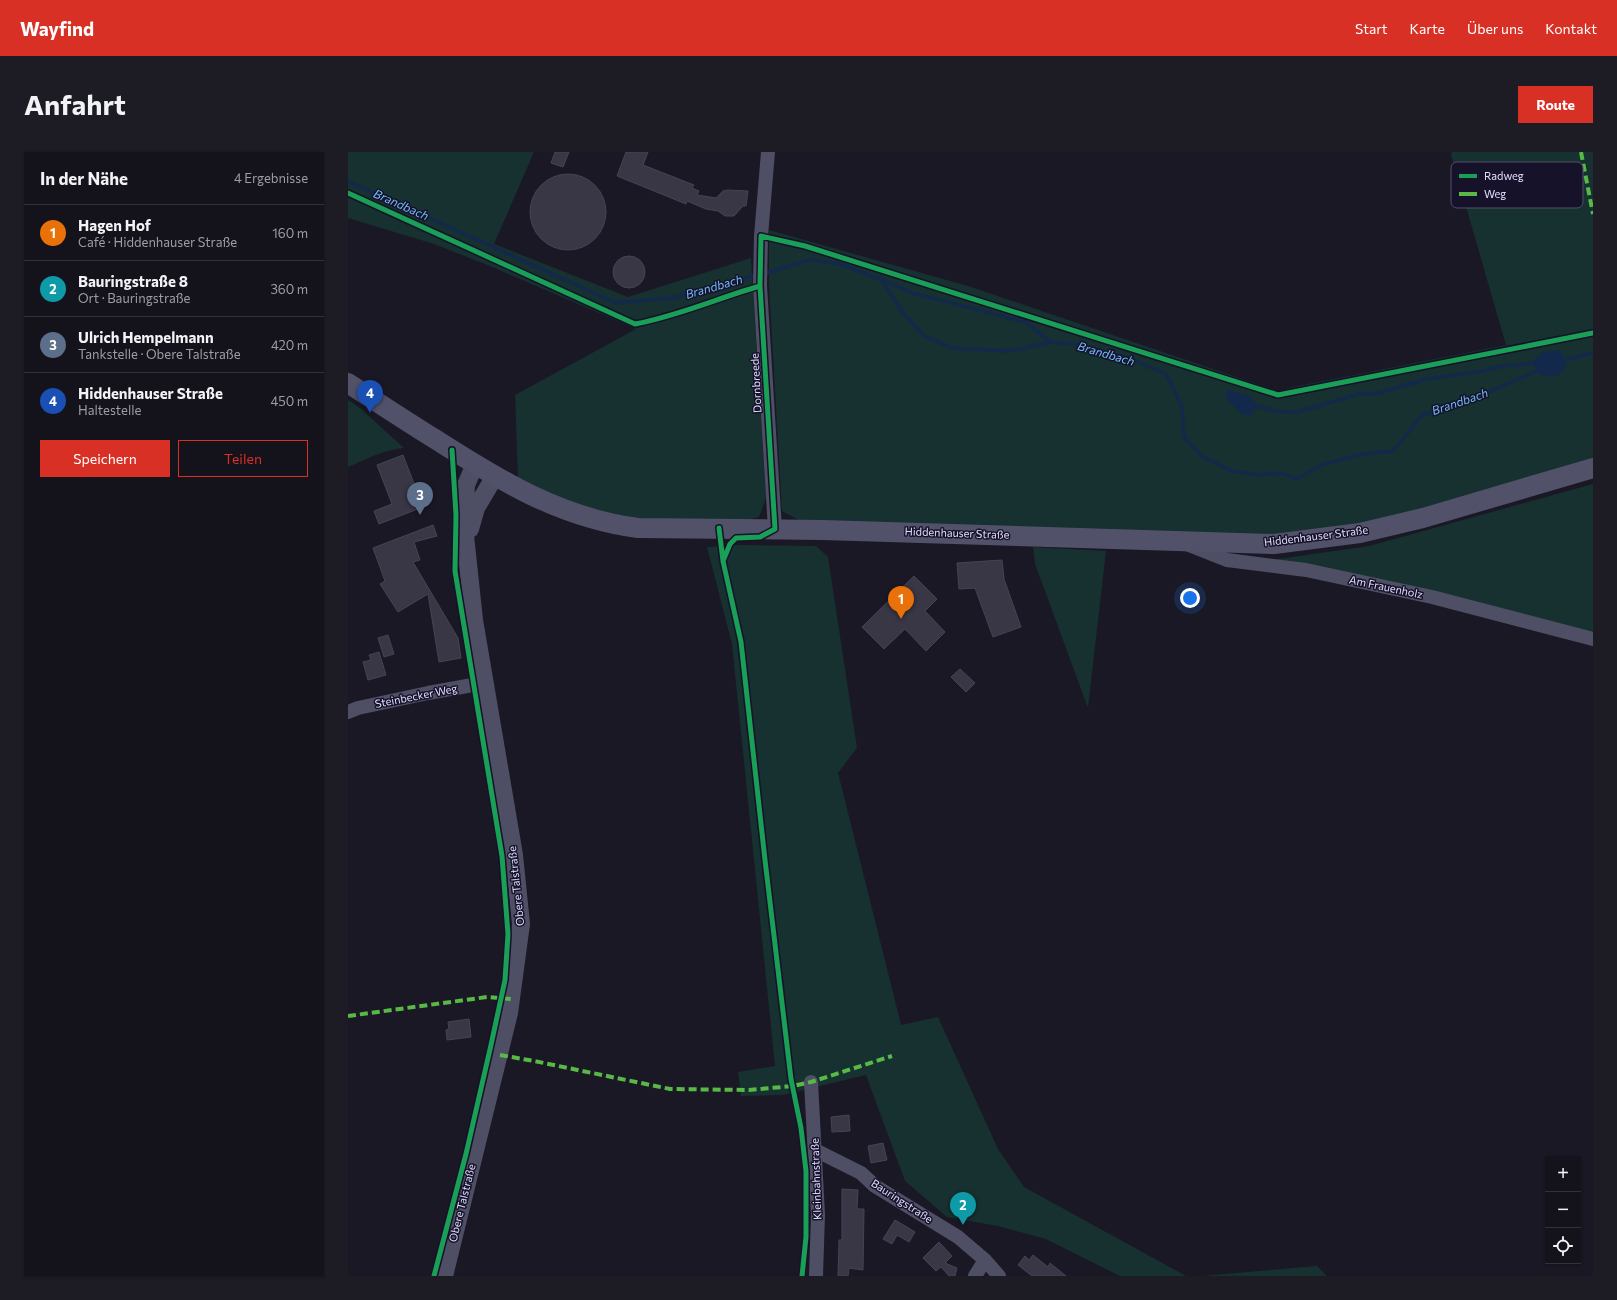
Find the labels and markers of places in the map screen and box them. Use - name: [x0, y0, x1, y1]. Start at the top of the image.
- pin: 4: [357, 380, 383, 413]
- pin: 3: [407, 482, 433, 515]
- pin: 1: [888, 586, 914, 619]
- pin: 2: [950, 1192, 976, 1225]

